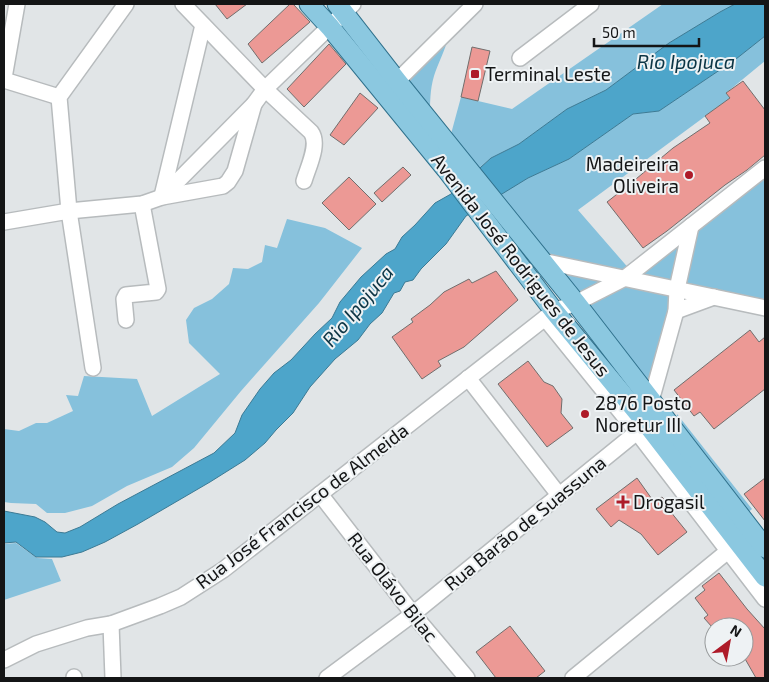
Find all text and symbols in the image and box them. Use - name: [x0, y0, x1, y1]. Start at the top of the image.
- scale bar: [594, 15, 699, 47]
- text: 50 m: [602, 23, 636, 41]
- water label: Rio Ipojuca: [637, 49, 735, 73]
- place label: Terminal Leste: [485, 62, 611, 85]
- marker: Terminal Leste: [469, 68, 481, 80]
- street label: Avenida José Rodrigues de Jesus: [427, 149, 616, 381]
- place label: Madeireira Oliveira: [586, 152, 679, 197]
- marker: Madeireira Oliveira: [683, 169, 695, 181]
- water label: Rio Ipojuca: [316, 260, 398, 351]
- place label: 2876 Posto Noretur III: [595, 391, 692, 436]
- marker: 2876 Posto Noretur III: [579, 408, 591, 420]
- street label: Rua José Francisco de Almeida: [191, 418, 413, 593]
- street label: Rua Barão de Suassuna: [439, 450, 610, 595]
- place label: Drogasil: [633, 490, 705, 513]
- marker: Drogasil: [617, 496, 629, 508]
- street label: Rua Olávo Bilac: [343, 527, 443, 646]
- north arrow: [704, 617, 754, 667]
- text: N: [727, 621, 745, 640]

